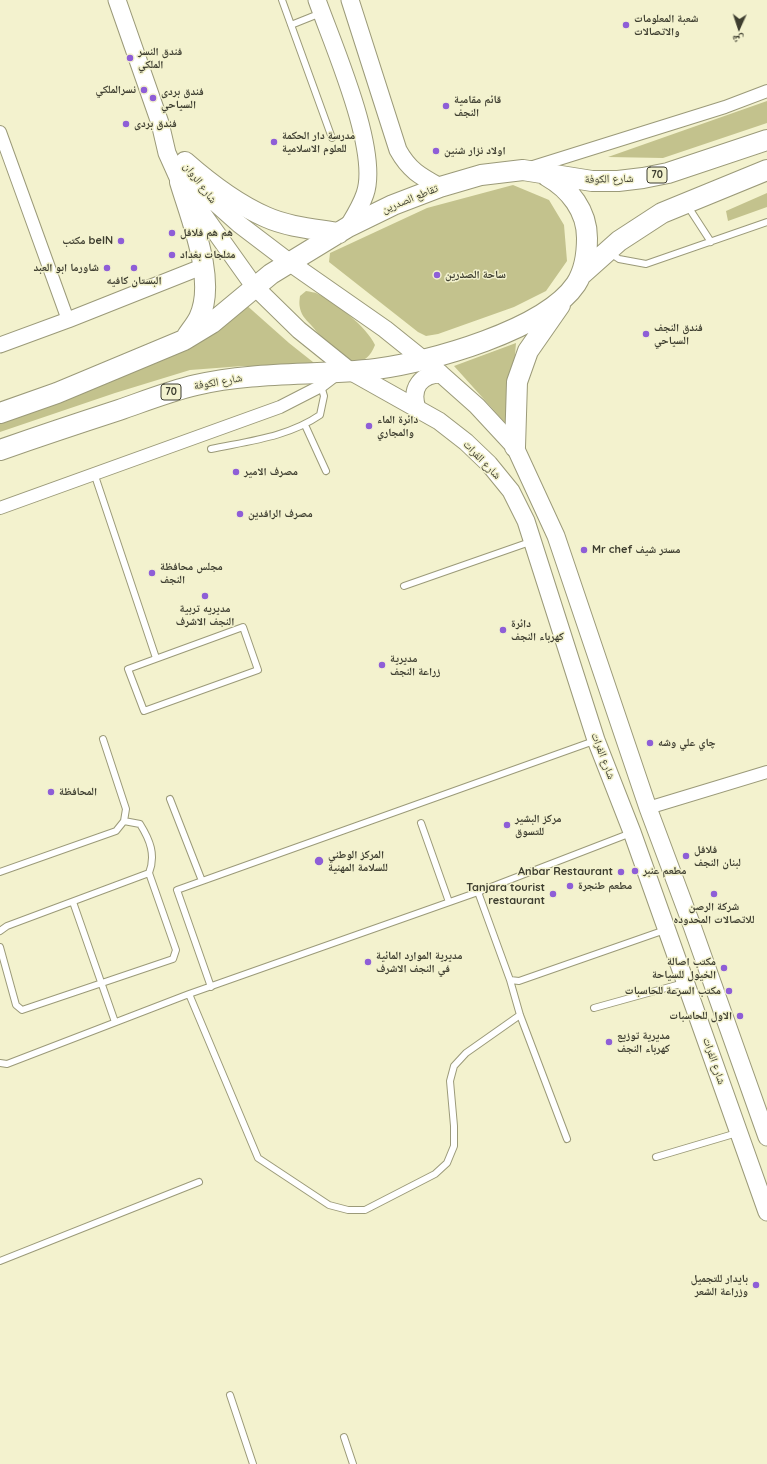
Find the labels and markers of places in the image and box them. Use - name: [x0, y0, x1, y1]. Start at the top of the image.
- place label: شعبة المعلومات والاتصالات: [634, 12, 698, 38]
- marker: شعبة المعلومات والاتصالات: [621, 20, 631, 30]
- place label: فندق النسر الملكي: [138, 45, 182, 71]
- marker: فندق النسر الملكي: [125, 53, 135, 63]
- place label: نسرالملكي: [95, 83, 136, 97]
- marker: نسرالملكي: [139, 85, 149, 95]
- place label: فندق بردى السياحي: [161, 85, 204, 111]
- marker: فندق بردى السياحي: [148, 93, 158, 103]
- place label: قائم مقامية النجف: [454, 93, 501, 119]
- marker: قائم مقامية النجف: [441, 101, 451, 111]
- place label: فندق بردى: [134, 117, 177, 131]
- marker: فندق بردى: [121, 119, 131, 129]
- place label: مدرسة دار الحكمة للعلوم الاسلامية: [282, 129, 355, 155]
- marker: مدرسة دار الحكمة للعلوم الاسلامية: [269, 137, 279, 147]
- place label: اولاد نزار شنين: [444, 144, 506, 158]
- marker: اولاد نزار شنين: [431, 146, 441, 156]
- place label: هم هم فلافل: [180, 226, 233, 240]
- marker: هم هم فلافل: [167, 228, 177, 238]
- place label: مكتب beIN: [62, 234, 113, 248]
- marker: مكتب beIN: [116, 236, 126, 246]
- place label: مثلجات بغداد: [180, 248, 235, 262]
- marker: مثلجات بغداد: [167, 250, 177, 260]
- place label: شاورما ابو العبد: [33, 261, 99, 275]
- marker: شاورما ابو العبد: [102, 263, 112, 273]
- marker: البستان كافيه: [129, 263, 139, 273]
- place label: ساحة الصدرين: [445, 268, 506, 282]
- marker: ساحة الصدرين: [432, 270, 442, 280]
- place label: البستان كافيه: [106, 274, 162, 288]
- place label: فندق النجف السياحي: [654, 321, 703, 347]
- marker: فندق النجف السياحي: [641, 329, 651, 339]
- place label: دائرة الماء والمجاري: [377, 413, 418, 439]
- marker: دائرة الماء والمجاري: [364, 421, 374, 431]
- place label: مصرف الامير: [244, 465, 298, 479]
- marker: مصرف الامير: [231, 467, 241, 477]
- place label: مصرف الرافدين: [248, 507, 313, 521]
- marker: مصرف الرافدين: [235, 509, 245, 519]
- place label: Mr chef مستر شيف: [592, 543, 680, 557]
- marker: Mr chef مستر شيف: [579, 545, 589, 555]
- place label: مجلس محافظة النجف: [160, 560, 223, 586]
- marker: مجلس محافظة النجف: [147, 568, 157, 578]
- marker: مديريه تربية النجف الاشرف: [200, 591, 210, 601]
- place label: مديريه تربية النجف الاشرف: [176, 602, 234, 628]
- place label: دائرة كهرباء النجف: [511, 617, 564, 643]
- marker: دائرة كهرباء النجف: [498, 625, 508, 635]
- place label: مديرية زراعة النجف: [390, 652, 440, 678]
- marker: مديرية زراعة النجف: [377, 660, 387, 670]
- place label: چاي علي وشه: [658, 736, 716, 750]
- marker: چاي علي وشه: [645, 738, 655, 748]
- place label: المحافظة: [59, 785, 97, 799]
- marker: المحافظة: [46, 787, 56, 797]
- place label: مركز البشير للتسوق: [515, 812, 562, 838]
- marker: مركز البشير للتسوق: [502, 820, 512, 830]
- place label: فلافل لبنان النجف: [694, 843, 741, 869]
- place label: المركز الوطني للسلامة المهنية: [328, 848, 388, 874]
- marker: فلافل لبنان النجف: [681, 851, 691, 861]
- marker: المركز الوطني للسلامة المهنية: [313, 855, 325, 867]
- place label: مطعم عنبر: [643, 864, 687, 878]
- place label: Anbar Restaurant: [518, 865, 613, 879]
- marker: مطعم عنبر: [630, 866, 640, 876]
- marker: Anbar Restaurant: [616, 867, 626, 877]
- place label: مطعم طنجرة: [578, 879, 632, 893]
- place label: Tanjara tourist restaurant: [466, 881, 545, 907]
- marker: مطعم طنجرة: [565, 881, 575, 891]
- marker: Tanjara tourist restaurant: [548, 889, 558, 899]
- marker: شركة الرصن للاتصالات المحدوده: [709, 889, 719, 899]
- place label: شركة الرصن للاتصالات المحدوده: [673, 900, 755, 926]
- place label: مديرية الموارد المائية في النجف الاشرف: [376, 949, 463, 975]
- place label: مكتب اصالة الخيول للسياحة: [652, 955, 716, 981]
- marker: مديرية الموارد المائية في النجف الاشرف: [363, 957, 373, 967]
- marker: مكتب اصالة الخيول للسياحة: [719, 963, 729, 973]
- place label: مكتب السرعة للحاسبات: [625, 984, 721, 998]
- marker: مكتب السرعة للحاسبات: [724, 986, 734, 996]
- place label: الاول للحاسبات: [669, 1009, 732, 1023]
- marker: الاول للحاسبات: [735, 1011, 745, 1021]
- place label: مديرية توزيع كهرباء النجف: [617, 1029, 670, 1055]
- marker: مديرية توزيع كهرباء النجف: [604, 1037, 614, 1047]
- place label: بايدار للتجميل وزراعة الشعر: [691, 1272, 748, 1298]
- marker: بايدار للتجميل وزراعة الشعر: [751, 1280, 761, 1290]

